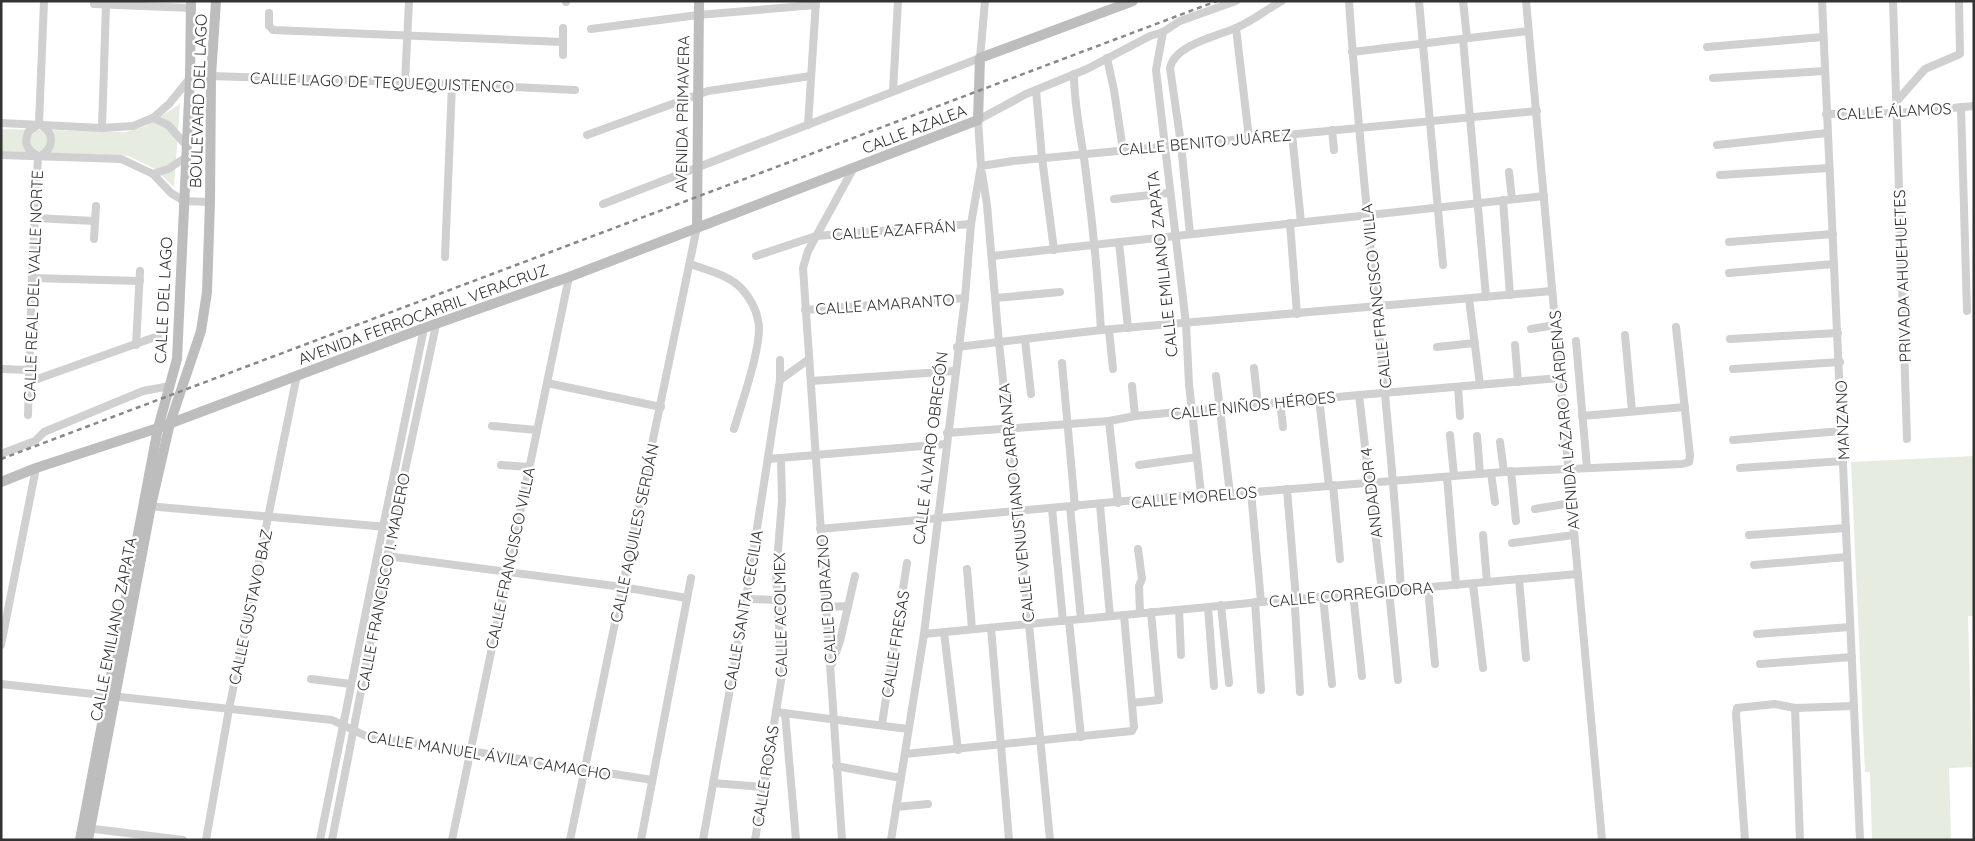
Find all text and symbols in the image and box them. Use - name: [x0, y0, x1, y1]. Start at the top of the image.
- street label: BOULEVARD DEL LAGO: [185, 14, 211, 188]
- street label: AVENIDA PRIMAVERA: [671, 35, 693, 193]
- street label: CALLE LAGO DE TEQUEQUISTENCO: [250, 67, 514, 97]
- street label: CALLE ÁLAMOS: [1836, 98, 1952, 124]
- street label: CALLE AZALEA: [859, 100, 969, 158]
- street label: CALLE BENITO JUÁREZ: [1118, 124, 1292, 160]
- street label: CALLE REAL DEL VALLE NORTE: [19, 170, 47, 402]
- street label: CALLE EMILIANO ZAPATA: [1142, 170, 1182, 358]
- street label: PRIVADA AHUEHUETES: [1889, 189, 1915, 363]
- street label: CALLE FRANCISCO VILLA: [1356, 203, 1396, 389]
- street label: CALLE AZAFRÁN: [831, 216, 957, 244]
- street label: CALLE DEL LAGO: [150, 236, 176, 364]
- street label: AVENIDA FERROCARRIL VERACRUZ: [295, 259, 551, 369]
- street label: CALLE AMARANTO: [815, 289, 955, 319]
- street label: AVENIDA LÁZARO CÁRDENAS: [1544, 309, 1584, 531]
- street label: CALLE ÁLVARO OBREGÓN: [908, 350, 952, 546]
- street label: MANZANO: [1831, 380, 1853, 460]
- street label: CALLE VENUSTIANO CARRANZA: [994, 383, 1038, 623]
- street label: CALLE NIÑOS HÉROES: [1170, 386, 1336, 424]
- street label: CALLE AQUILES SERDÁN: [605, 442, 663, 624]
- street label: ANDADOR 4: [1356, 447, 1386, 539]
- street label: CALLE FRANCISCO VILLA: [481, 465, 539, 651]
- street label: CALLE FRANCISCO I. MADERO: [352, 471, 414, 693]
- street label: CALLE MORELOS: [1130, 482, 1258, 512]
- street label: CALLE GUSTAVO BAZ: [224, 527, 276, 687]
- street label: CALLE SANTA CECILIA: [719, 528, 767, 692]
- street label: CALLE DURAZNO: [812, 534, 840, 664]
- street label: CALLE EMILIANO ZAPATA: [85, 535, 141, 723]
- street label: CALLE ACOLMEX: [769, 552, 791, 678]
- street label: CALLE CORREGIDORA: [1268, 577, 1434, 611]
- street label: CALLE FRESAS: [877, 589, 913, 699]
- street label: CALLE ROSAS: [747, 724, 783, 828]
- street label: CALLE MANUEL ÁVILA CAMACHO: [366, 726, 612, 784]

